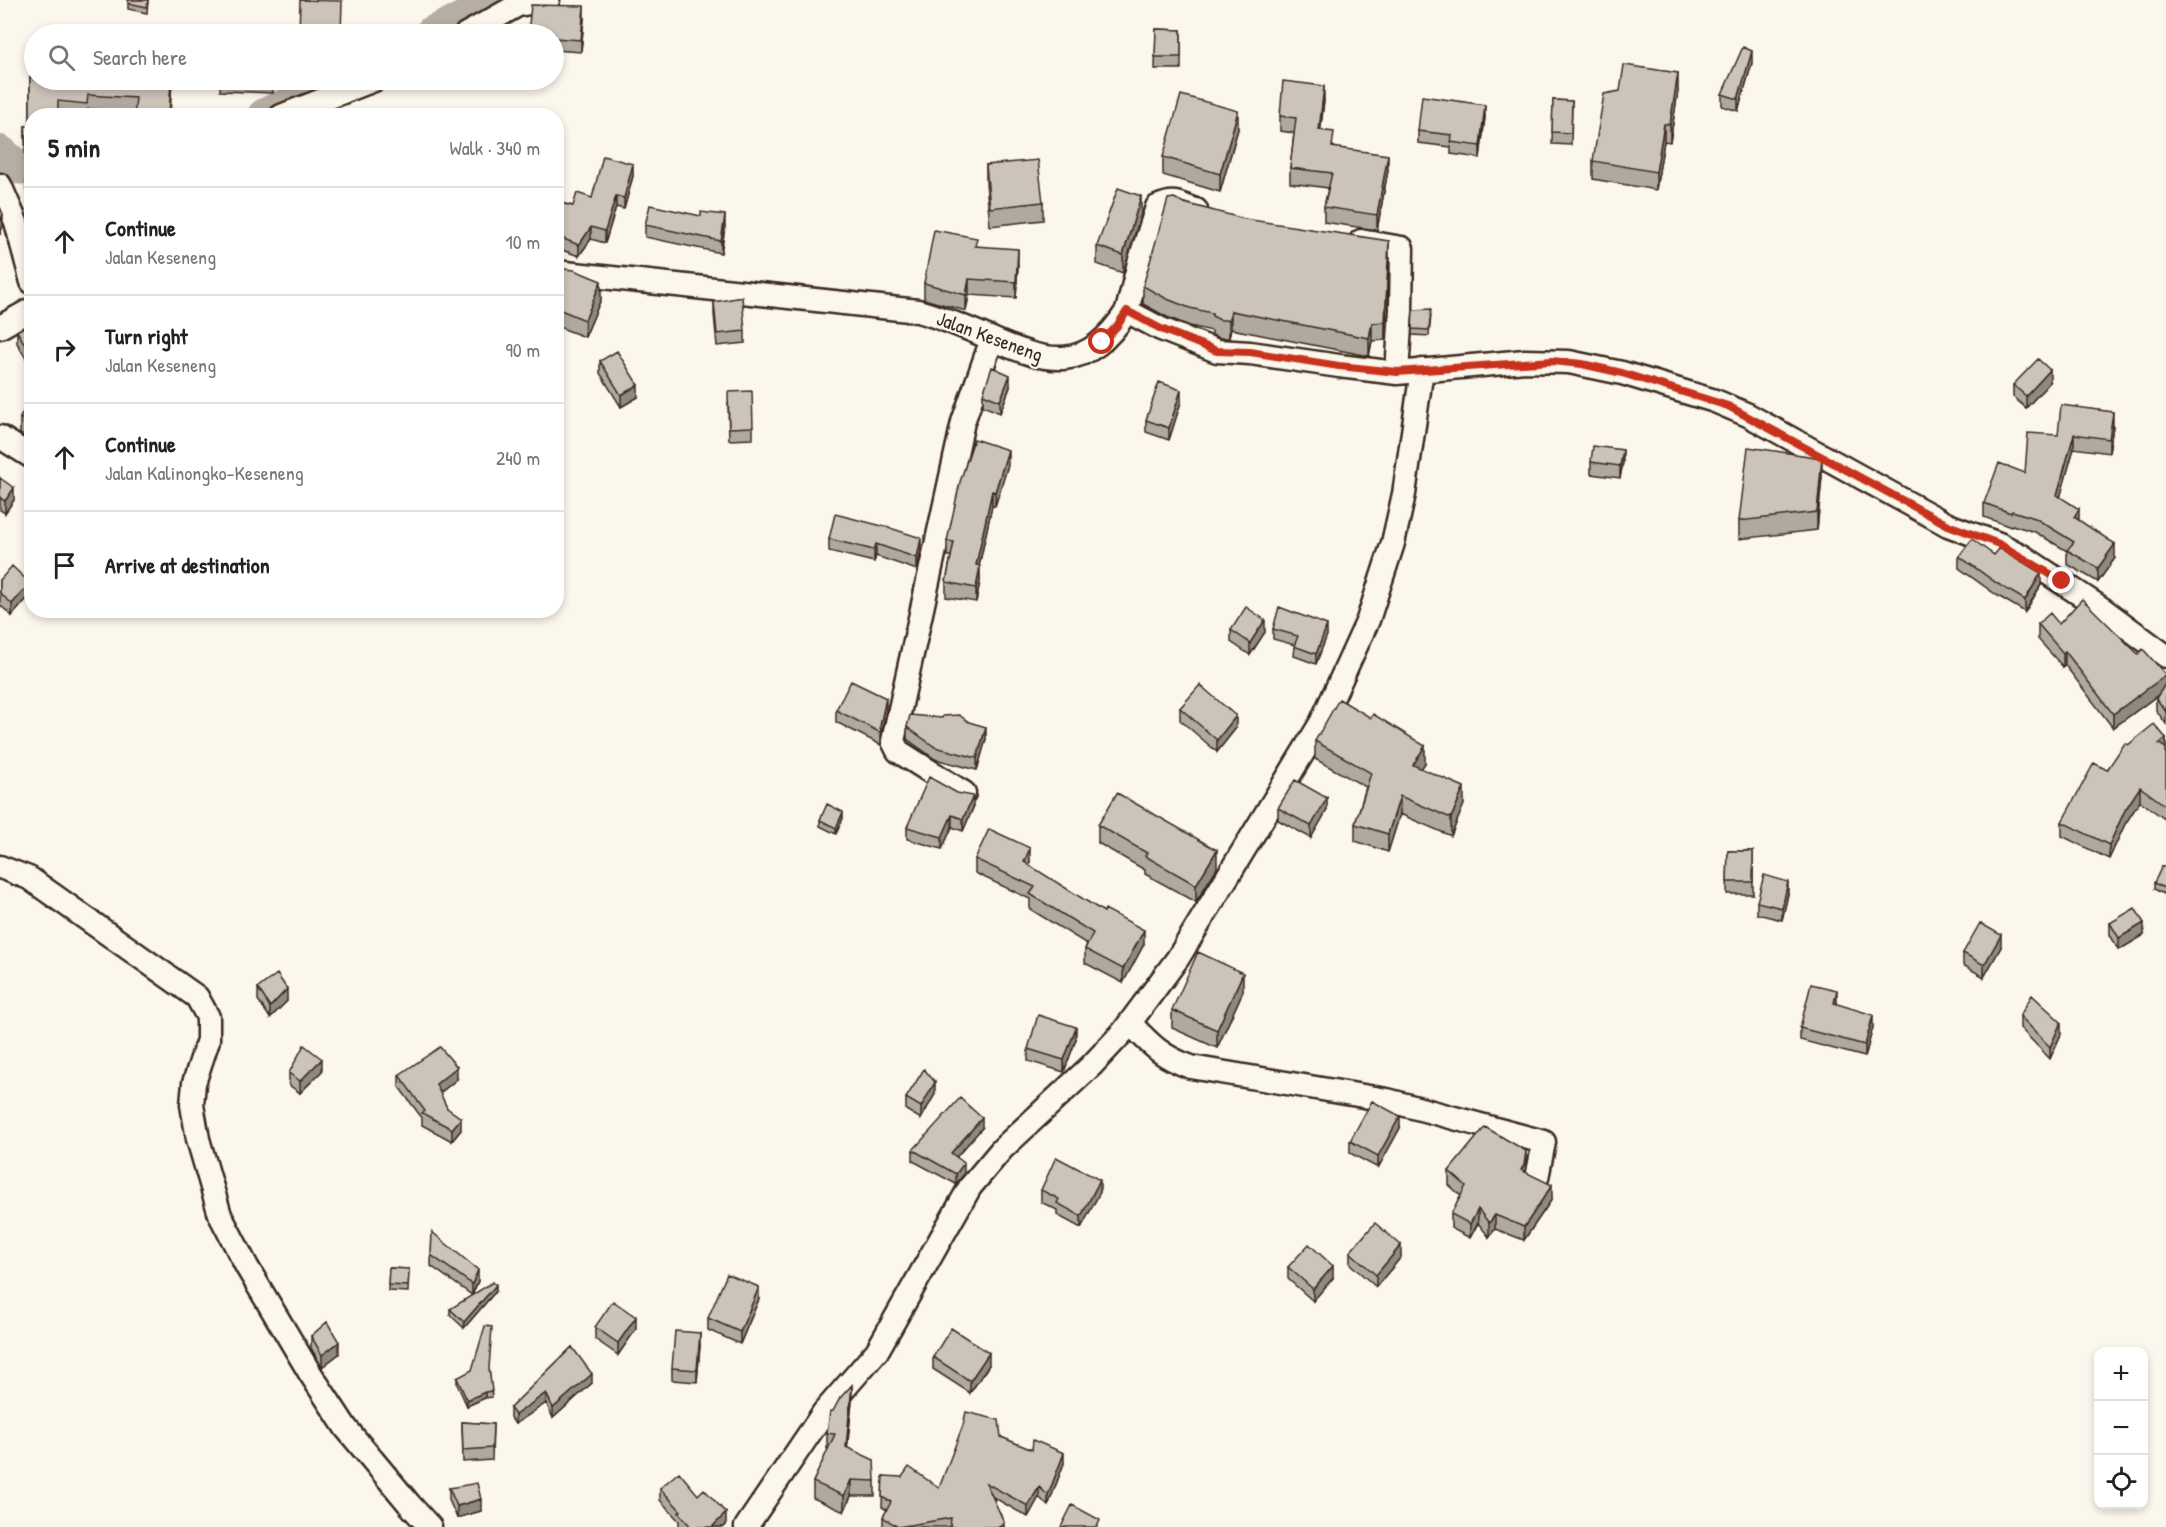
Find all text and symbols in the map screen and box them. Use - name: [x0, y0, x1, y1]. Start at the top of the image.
- search box: [24, 24, 564, 90]
- icon: search: [45, 41, 78, 74]
- text: Search here: [93, 42, 187, 72]
- text: 5 min: [48, 130, 100, 165]
- text: Walk · 340 m: [449, 134, 540, 161]
- text: Continue: [105, 213, 176, 243]
- icon: ahead: [48, 225, 81, 258]
- text: 10 m: [506, 228, 540, 255]
- text: Jalan Keseneng: [105, 243, 216, 270]
- street label: Jalan Keseneng: [933, 304, 1047, 368]
- text: Turn right: [105, 321, 188, 351]
- route start: [1088, 328, 1114, 354]
- icon: right: [48, 333, 81, 366]
- text: 90 m: [506, 336, 540, 363]
- text: Jalan Keseneng: [105, 351, 216, 378]
- text: Continue: [105, 429, 176, 459]
- icon: ahead: [48, 441, 81, 474]
- text: 240 m: [496, 444, 540, 471]
- text: Jalan Kalinongko-Keseneng: [105, 459, 304, 486]
- icon: arrive: [48, 549, 81, 582]
- text: Arrive at destination: [105, 550, 270, 580]
- route end: [2048, 567, 2074, 593]
- map controls: [2094, 1347, 2148, 1509]
- button: +: [2094, 1347, 2148, 1401]
- button: −: [2094, 1401, 2148, 1455]
- button: locate: [2094, 1455, 2148, 1509]

